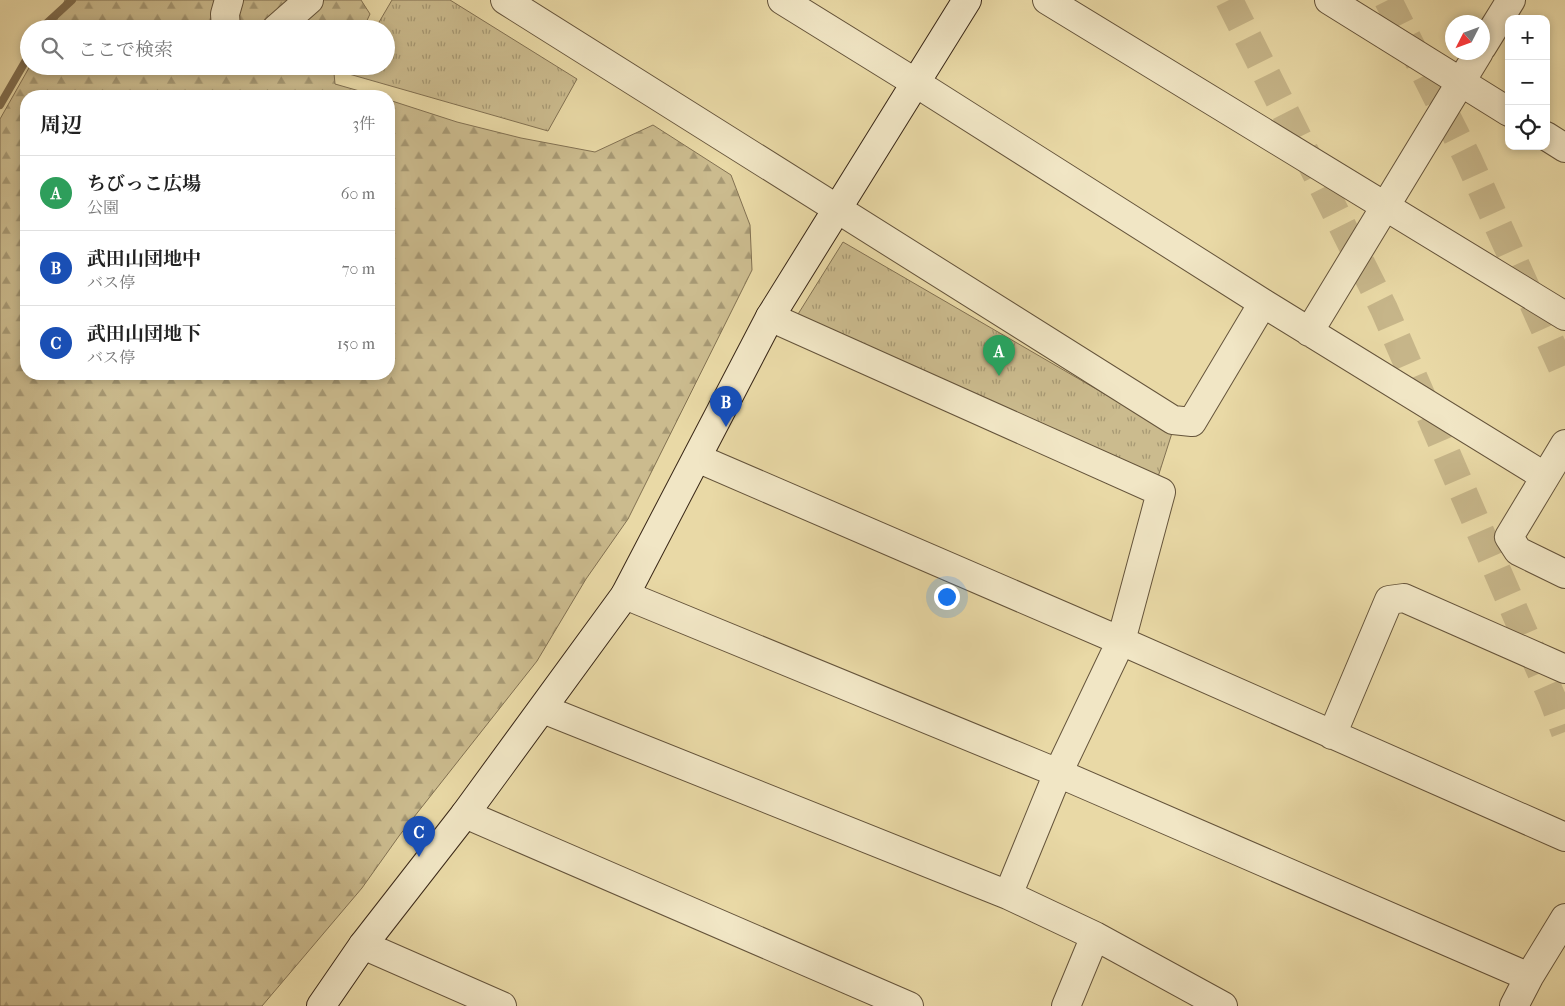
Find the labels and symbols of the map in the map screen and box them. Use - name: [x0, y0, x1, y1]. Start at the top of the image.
- north arrow: [1445, 15, 1490, 60]
- pin: A: [983, 335, 1015, 376]
- pin: B: [710, 386, 742, 427]
- your location: [934, 584, 960, 610]
- pin: C: [403, 816, 435, 857]

